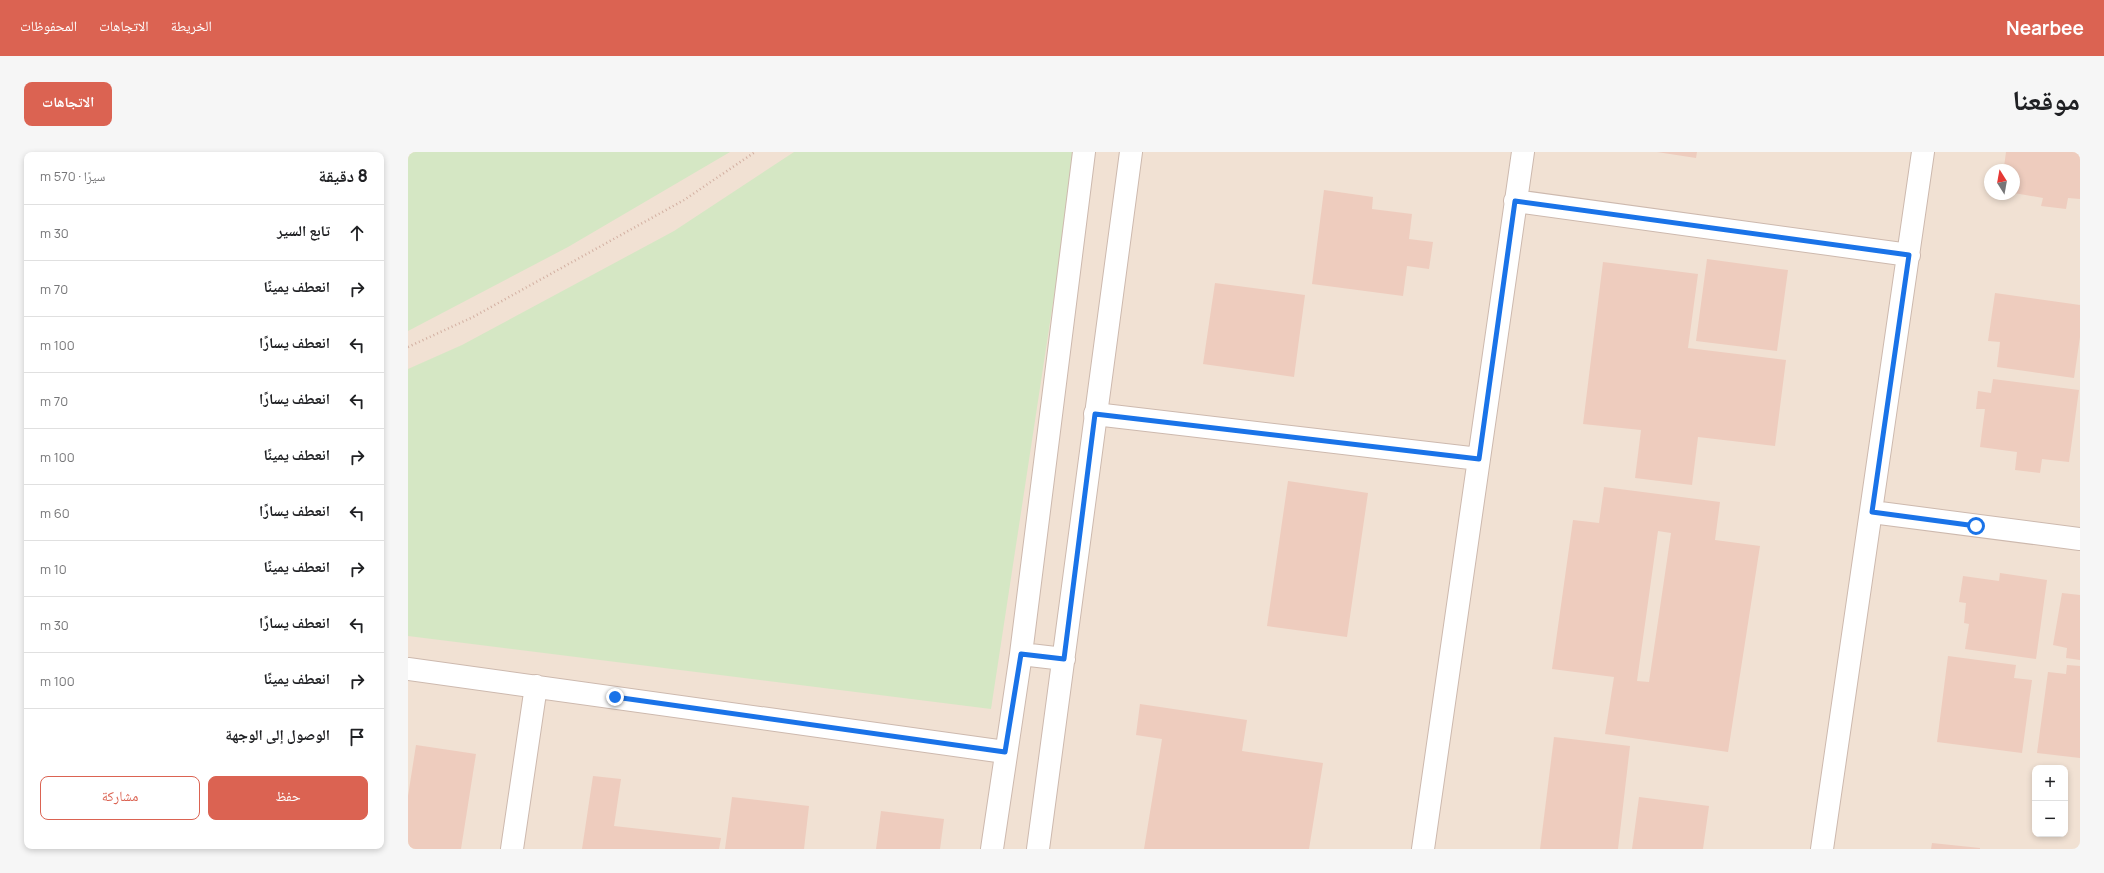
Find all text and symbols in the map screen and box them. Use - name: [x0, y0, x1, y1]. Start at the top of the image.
- text: Nearbee: [2006, 15, 2084, 41]
- text: المحفوظات: [20, 16, 77, 35]
- text: الاتجاهات: [99, 16, 149, 35]
- text: الخريطة: [171, 16, 212, 35]
- text: موقعنا: [2012, 80, 2080, 118]
- button: الاتجاهات: [24, 82, 112, 126]
- text: 8 دقيقة: [318, 164, 368, 187]
- north arrow: [1984, 164, 2020, 200]
- text: سيرًا · 570 m: [40, 167, 105, 185]
- text: تابع السير: [277, 220, 330, 241]
- icon: ahead: [346, 222, 368, 244]
- text: 30 m: [40, 224, 69, 242]
- text: انعطف يمينًا: [263, 276, 330, 297]
- icon: right: [346, 278, 368, 300]
- text: 70 m: [40, 280, 68, 298]
- text: انعطف يسارًا: [259, 332, 330, 353]
- icon: left: [346, 334, 368, 356]
- text: 100 m: [40, 336, 75, 354]
- text: انعطف يسارًا: [259, 388, 330, 409]
- icon: left: [346, 390, 368, 412]
- text: 70 m: [40, 392, 68, 410]
- text: انعطف يمينًا: [263, 444, 330, 465]
- icon: right: [346, 446, 368, 468]
- text: 100 m: [40, 448, 75, 466]
- text: انعطف يسارًا: [259, 500, 330, 521]
- icon: left: [346, 502, 368, 524]
- text: 60 m: [40, 504, 70, 522]
- route start: [1967, 517, 1985, 535]
- text: انعطف يمينًا: [263, 556, 330, 577]
- icon: right: [346, 558, 368, 580]
- text: 10 m: [40, 560, 67, 578]
- text: انعطف يسارًا: [259, 612, 330, 633]
- icon: left: [346, 614, 368, 636]
- text: 30 m: [40, 616, 69, 634]
- text: انعطف يمينًا: [263, 668, 330, 689]
- icon: right: [346, 670, 368, 692]
- text: 100 m: [40, 672, 75, 690]
- route end: [606, 688, 624, 706]
- text: الوصول إلى الوجهة: [225, 724, 330, 745]
- icon: arrive: [346, 726, 368, 748]
- map controls: [2032, 765, 2068, 837]
- button: +: [2032, 765, 2068, 801]
- button: مشاركة: [40, 776, 200, 820]
- button: حفظ: [208, 776, 368, 820]
- button: −: [2032, 801, 2068, 837]

